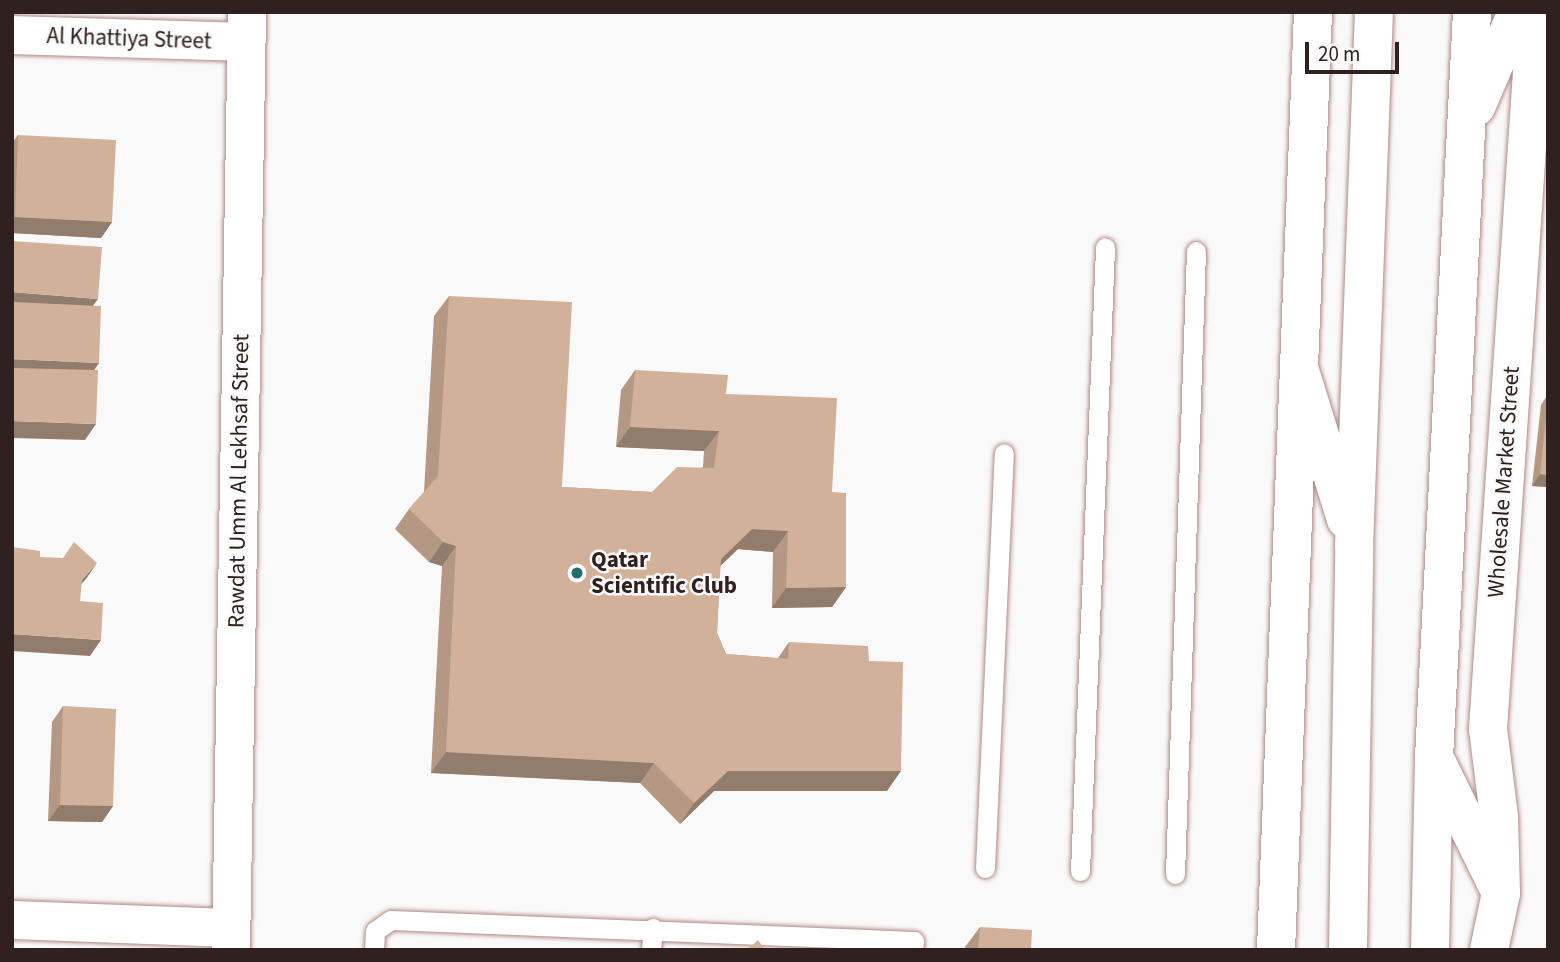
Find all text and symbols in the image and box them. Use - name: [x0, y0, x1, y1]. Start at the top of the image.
- street label: Al Khattiya Street: [46, 22, 212, 56]
- scale bar: [1308, 28, 1402, 72]
- text: 20 m: [1318, 39, 1360, 69]
- street label: Rawdat Umm Al Lekhsaf Street: [223, 334, 255, 628]
- street label: Wholesale Market Street: [1482, 365, 1526, 599]
- place label: Qatar Scientific Club: [591, 546, 737, 600]
- marker: Qatar Scientific Club: [569, 565, 585, 581]

